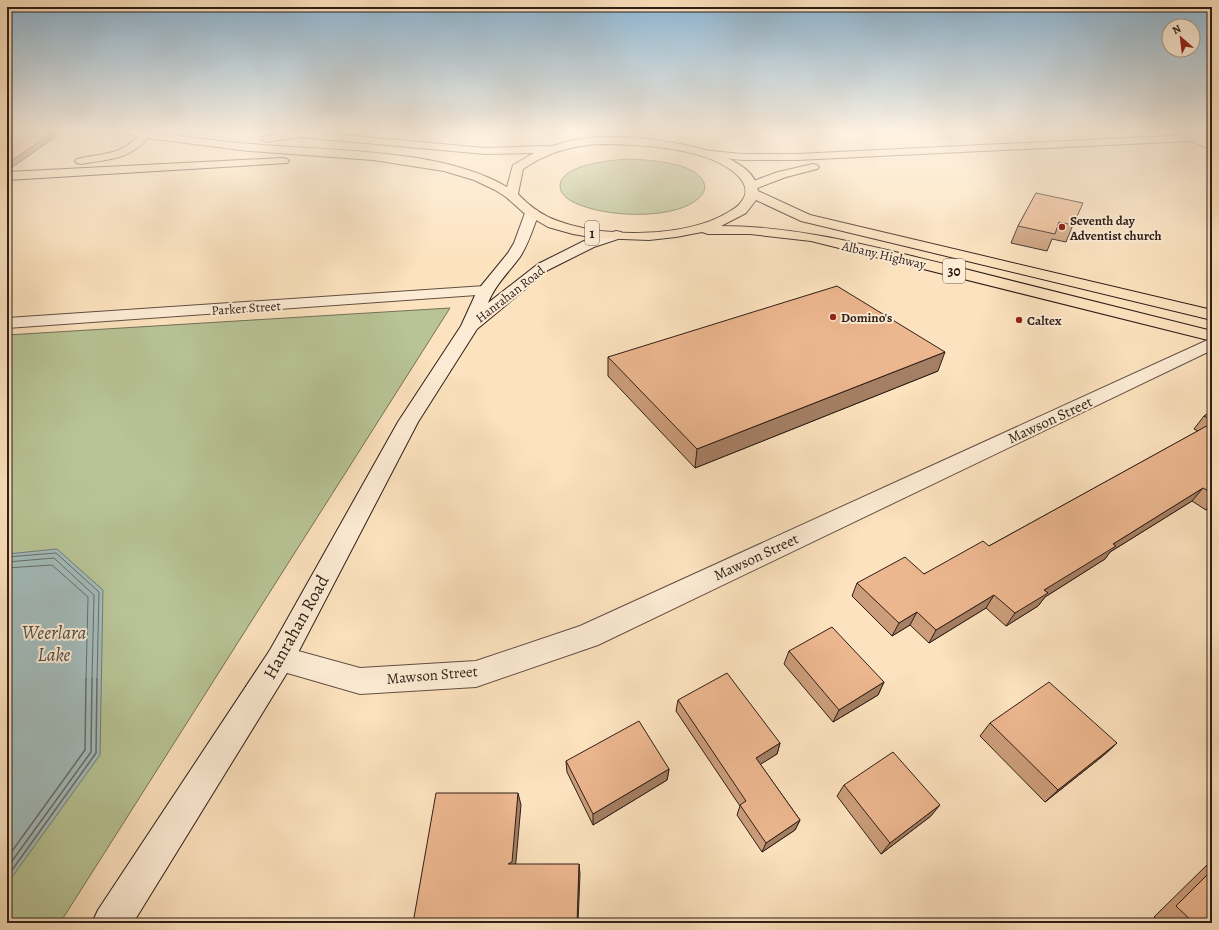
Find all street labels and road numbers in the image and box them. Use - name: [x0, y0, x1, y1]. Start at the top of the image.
- road number: 1: [585, 221, 599, 245]
- street label: Albany Highway: [839, 237, 928, 273]
- road number: 30: [943, 259, 965, 283]
- street label: Hanrahan Road: [472, 262, 548, 326]
- street label: Parker Street: [211, 297, 282, 319]
- street label: Mawson Street: [1004, 392, 1096, 448]
- street label: Mawson Street: [710, 529, 802, 585]
- street label: Hanrahan Road: [258, 570, 335, 683]
- street label: Mawson Street: [386, 661, 478, 689]

